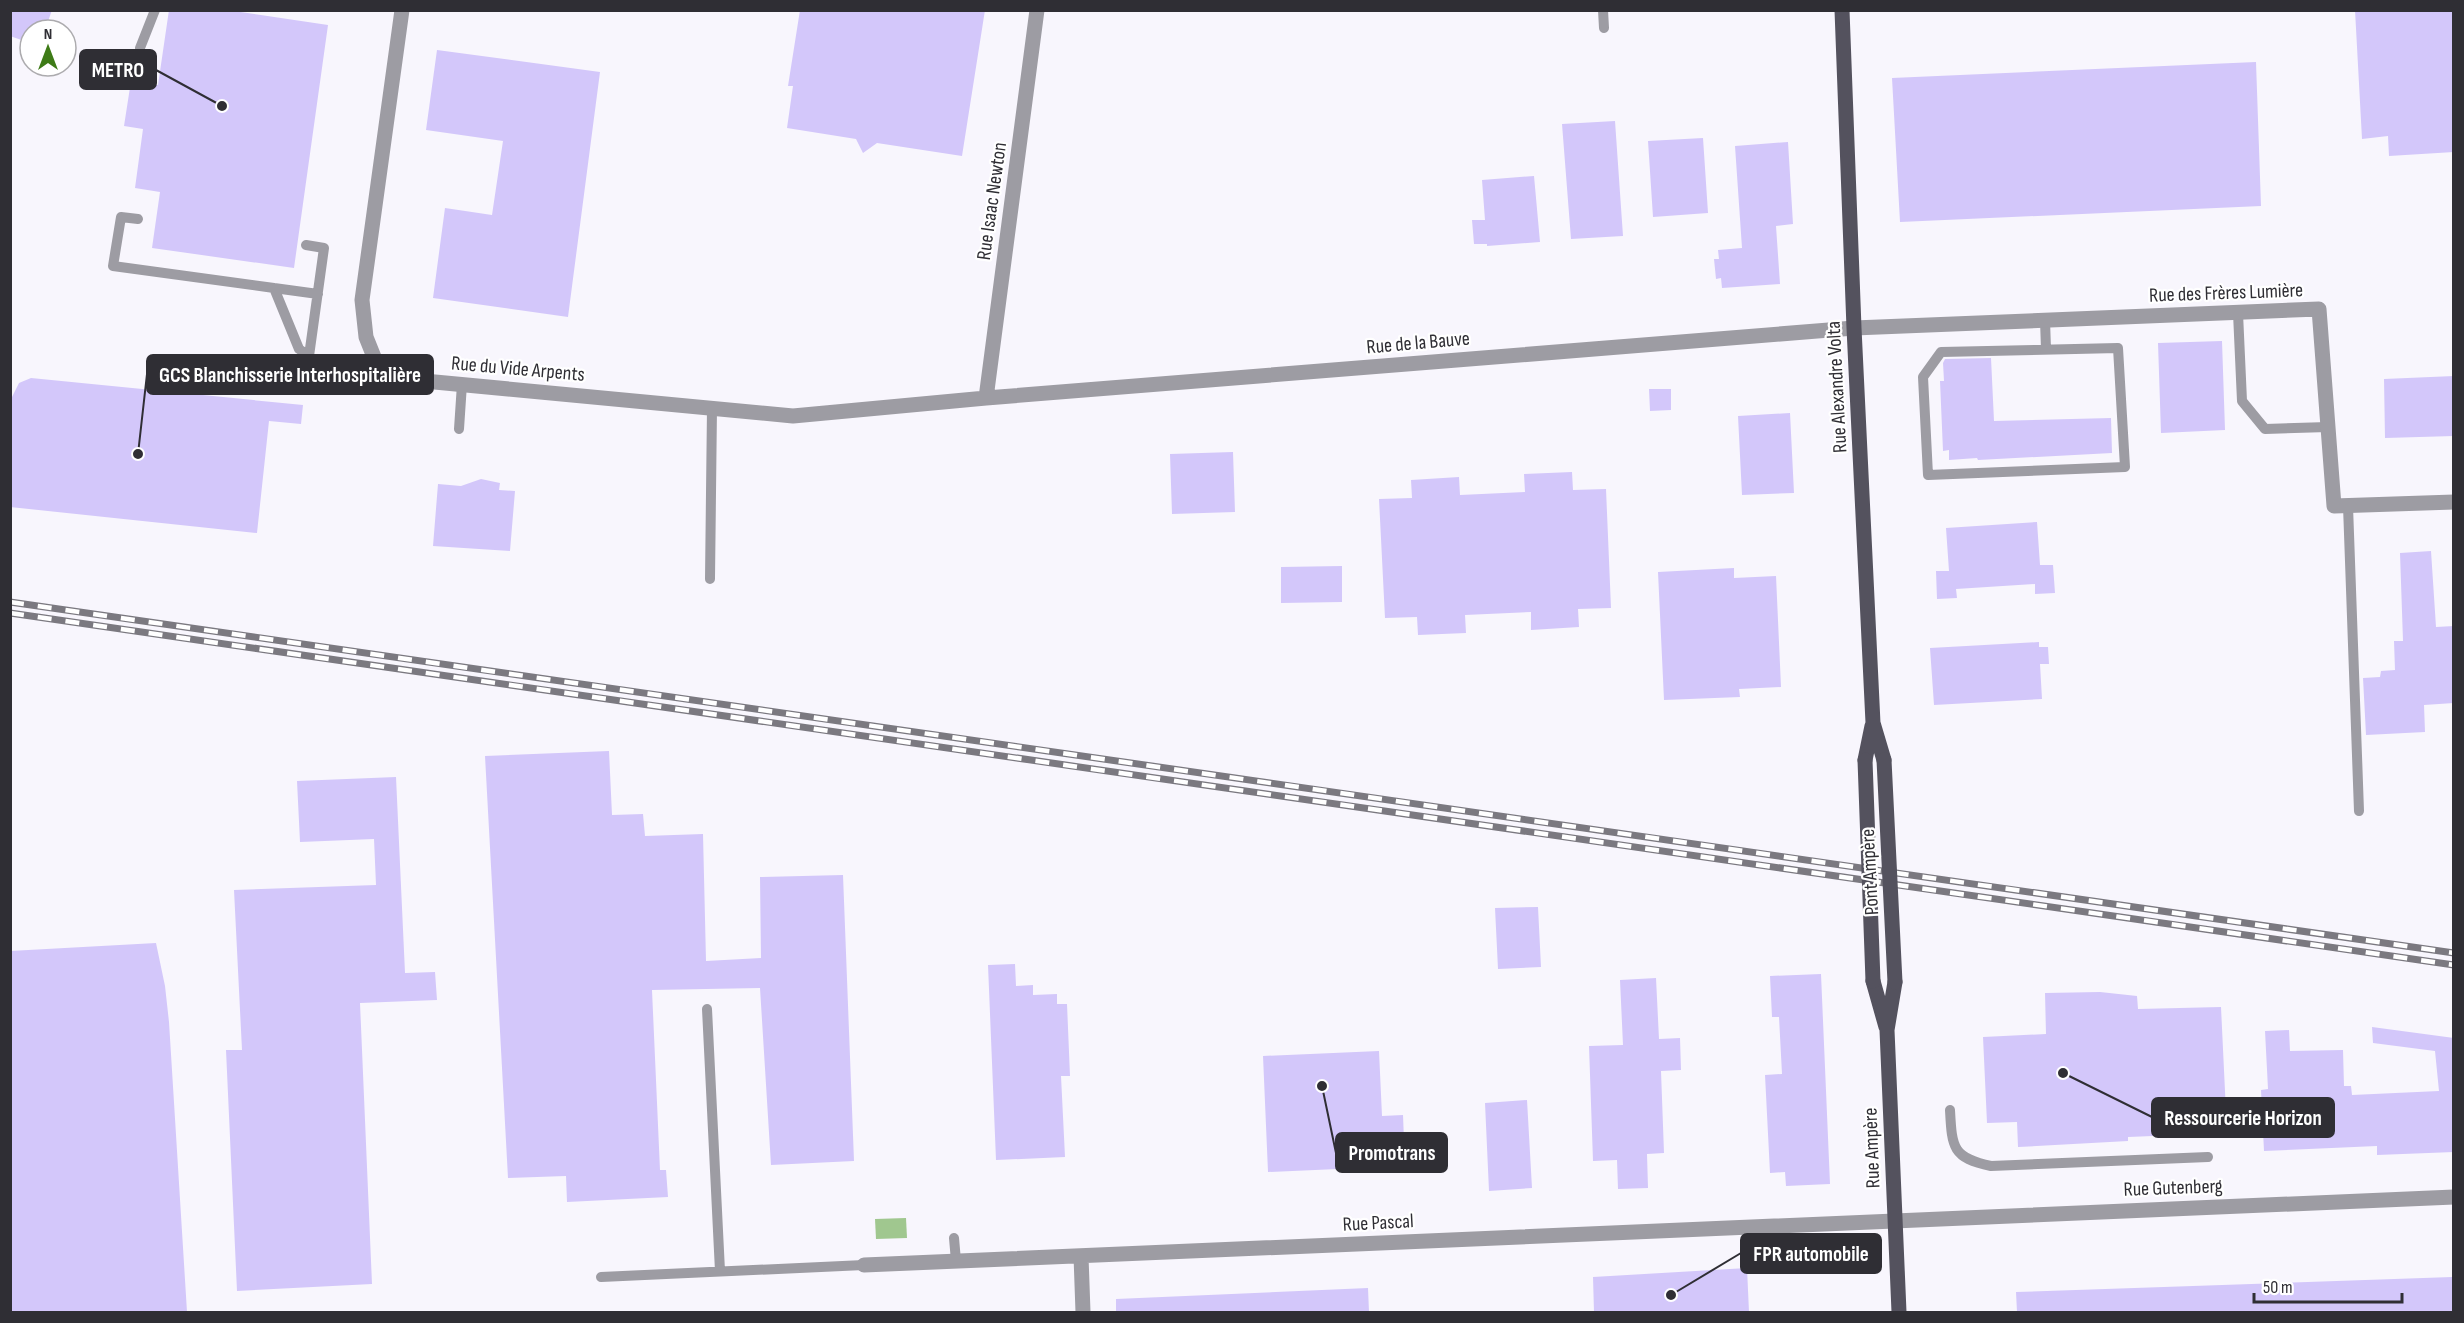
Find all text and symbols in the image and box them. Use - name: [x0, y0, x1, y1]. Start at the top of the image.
- north arrow: [18, 18, 78, 78]
- text: N: [44, 25, 52, 44]
- callout: METRO: [80, 50, 156, 89]
- text: METRO: [92, 58, 144, 83]
- street label: Rue Isaac Newton: [972, 141, 1012, 262]
- street label: Rue des Frères Lumière: [2149, 278, 2304, 308]
- street label: Rue Alexandre Volta: [1822, 320, 1852, 453]
- street label: Rue de la Bauve: [1365, 327, 1471, 359]
- street label: Rue du Vide Arpents: [450, 351, 586, 387]
- callout: GCS Blanchisserie Interhospitalière: [147, 355, 433, 394]
- text: GCS Blanchisserie Interhospitalière: [159, 363, 421, 388]
- street label: Pont Ampère: [1856, 828, 1884, 916]
- callout: Ressourcerie Horizon: [2152, 1098, 2334, 1137]
- text: Ressourcerie Horizon: [2164, 1106, 2322, 1131]
- street label: Rue Ampère: [1859, 1107, 1885, 1189]
- callout: Promotrans: [1336, 1133, 1447, 1172]
- text: Promotrans: [1348, 1141, 1436, 1166]
- street label: Rue Gutenberg: [2123, 1174, 2223, 1202]
- street label: Rue Pascal: [1342, 1209, 1414, 1237]
- callout: FPR automobile: [1741, 1234, 1881, 1273]
- text: FPR automobile: [1753, 1242, 1869, 1267]
- scale bar: [2254, 1266, 2402, 1304]
- text: 50 m: [2263, 1277, 2293, 1298]

